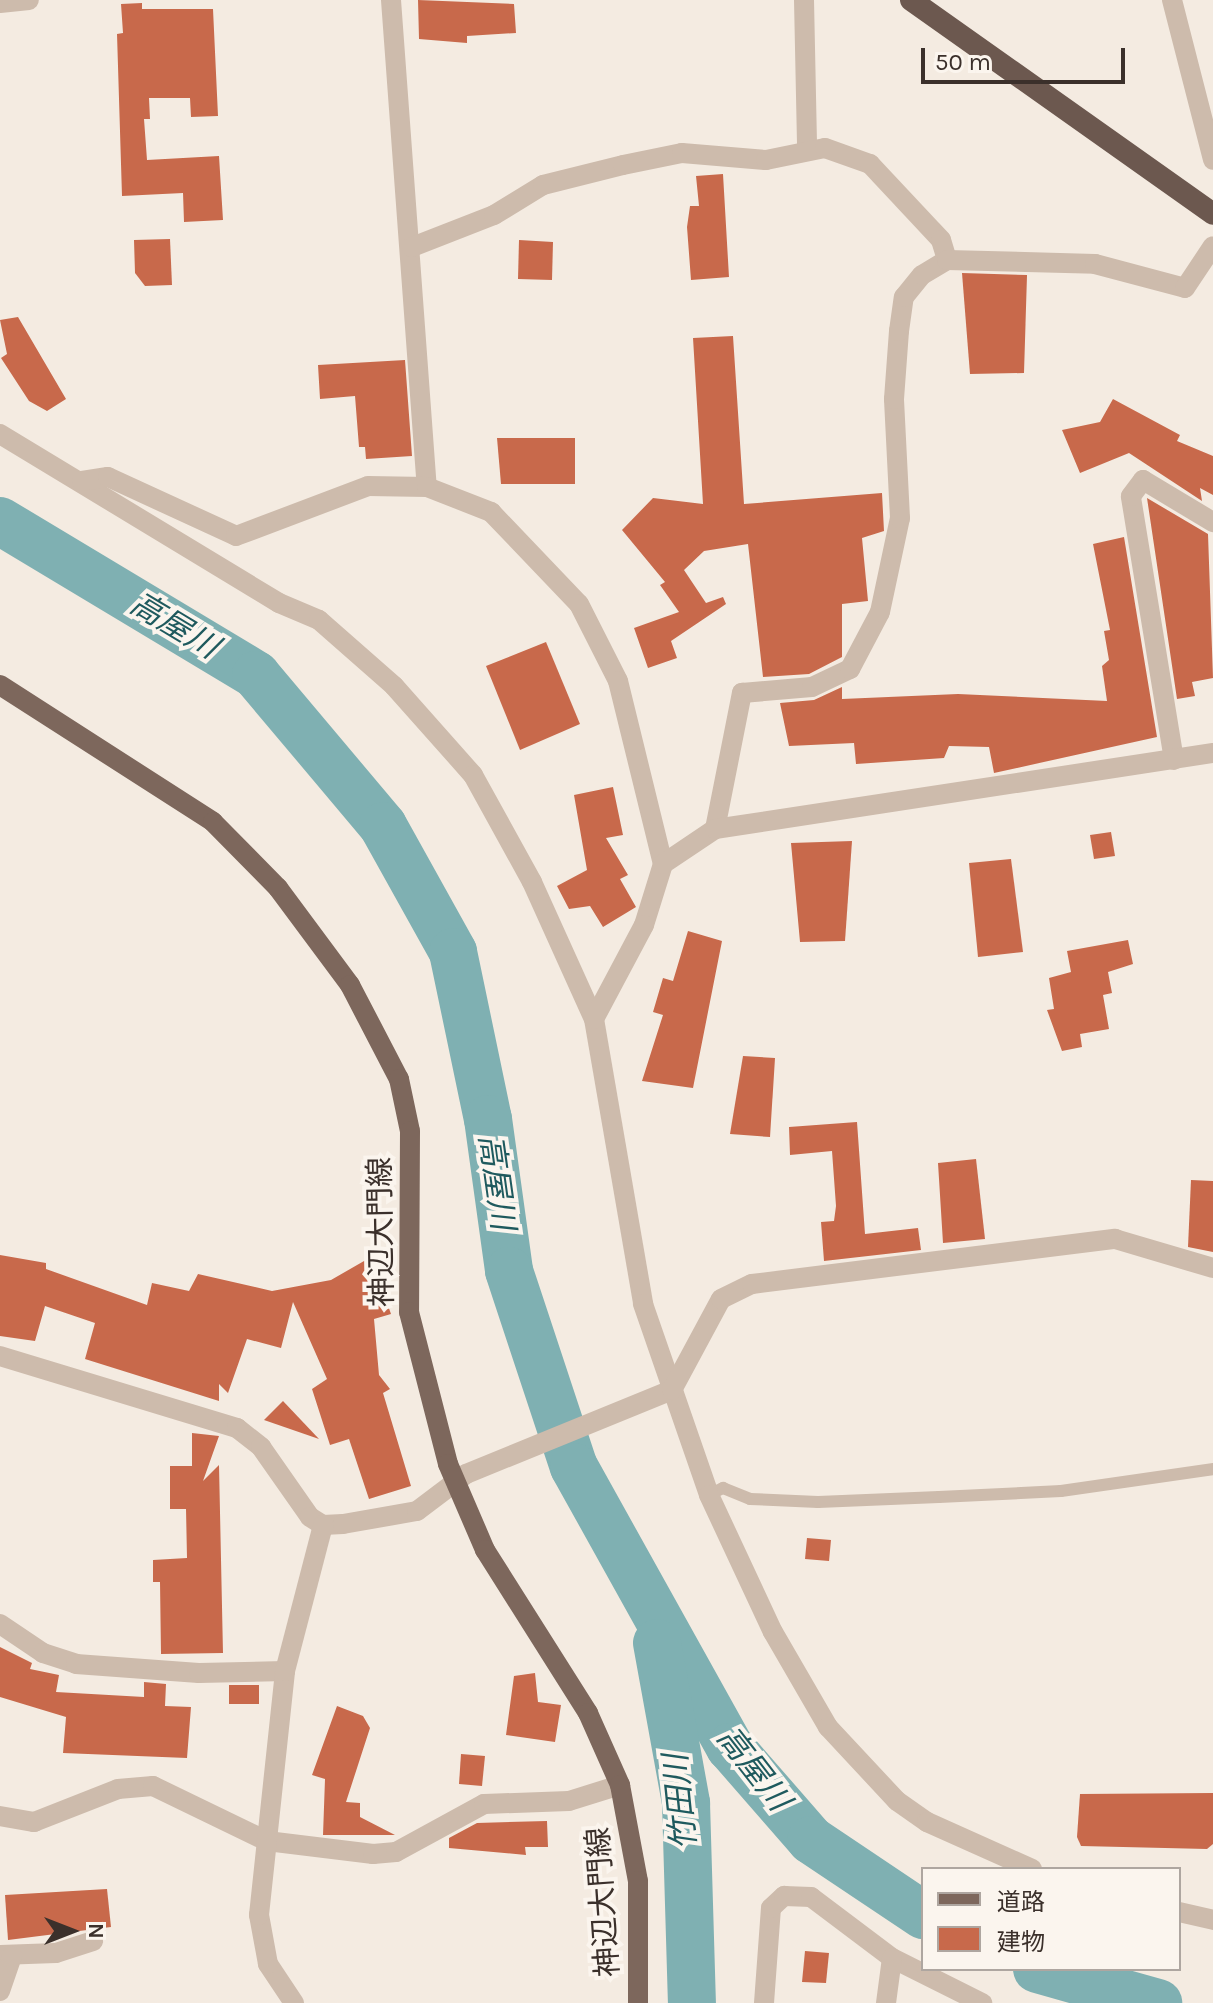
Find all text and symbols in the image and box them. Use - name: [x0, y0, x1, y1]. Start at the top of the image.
- scale bar: [925, 32, 1129, 82]
- text: 50 m: [935, 48, 991, 76]
- water label: 高屋川: [123, 585, 225, 667]
- water label: 高屋川: [470, 1132, 522, 1232]
- street label: 神辺大門線: [362, 1157, 400, 1307]
- water label: 高屋川: [708, 1719, 798, 1819]
- water label: 竹田川: [657, 1752, 705, 1852]
- street label: 神辺大門線: [580, 1826, 626, 1978]
- legend: [921, 1867, 1181, 1971]
- text: 道路: [997, 1888, 1045, 1916]
- north arrow: [32, 1891, 112, 1971]
- text: N: [83, 1923, 109, 1939]
- text: 建物: [997, 1928, 1045, 1956]

